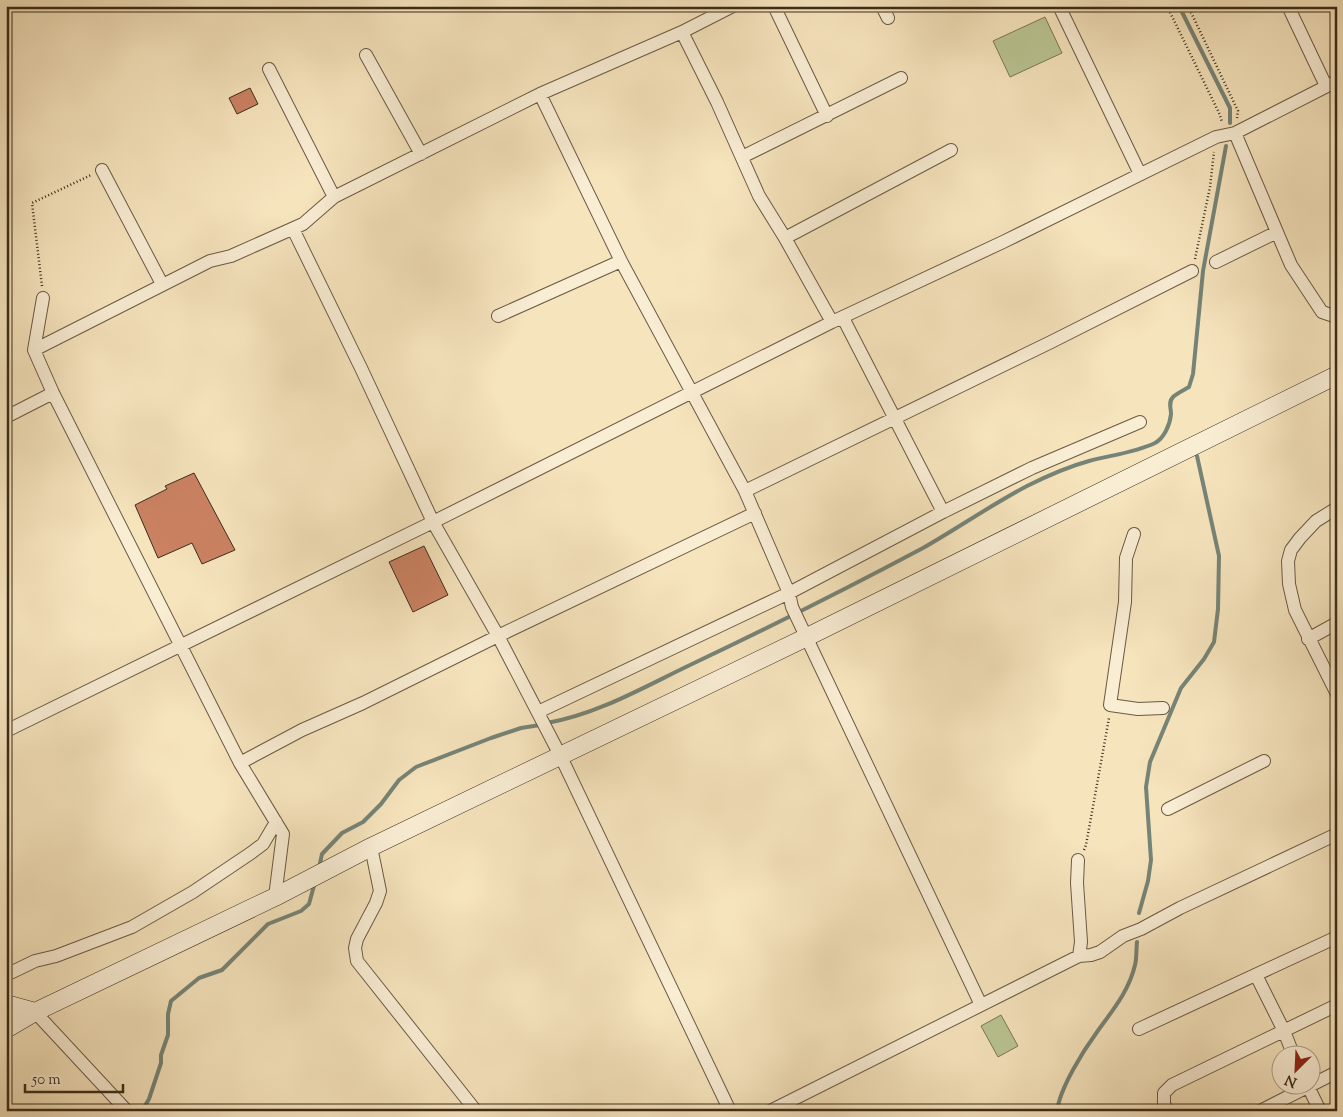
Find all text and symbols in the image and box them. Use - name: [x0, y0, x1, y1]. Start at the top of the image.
- north arrow: [1270, 1044, 1320, 1094]
- scale bar: [25, 1062, 122, 1094]
- text: N: [1282, 1069, 1301, 1091]
- text: 50 m: [31, 1070, 61, 1091]

